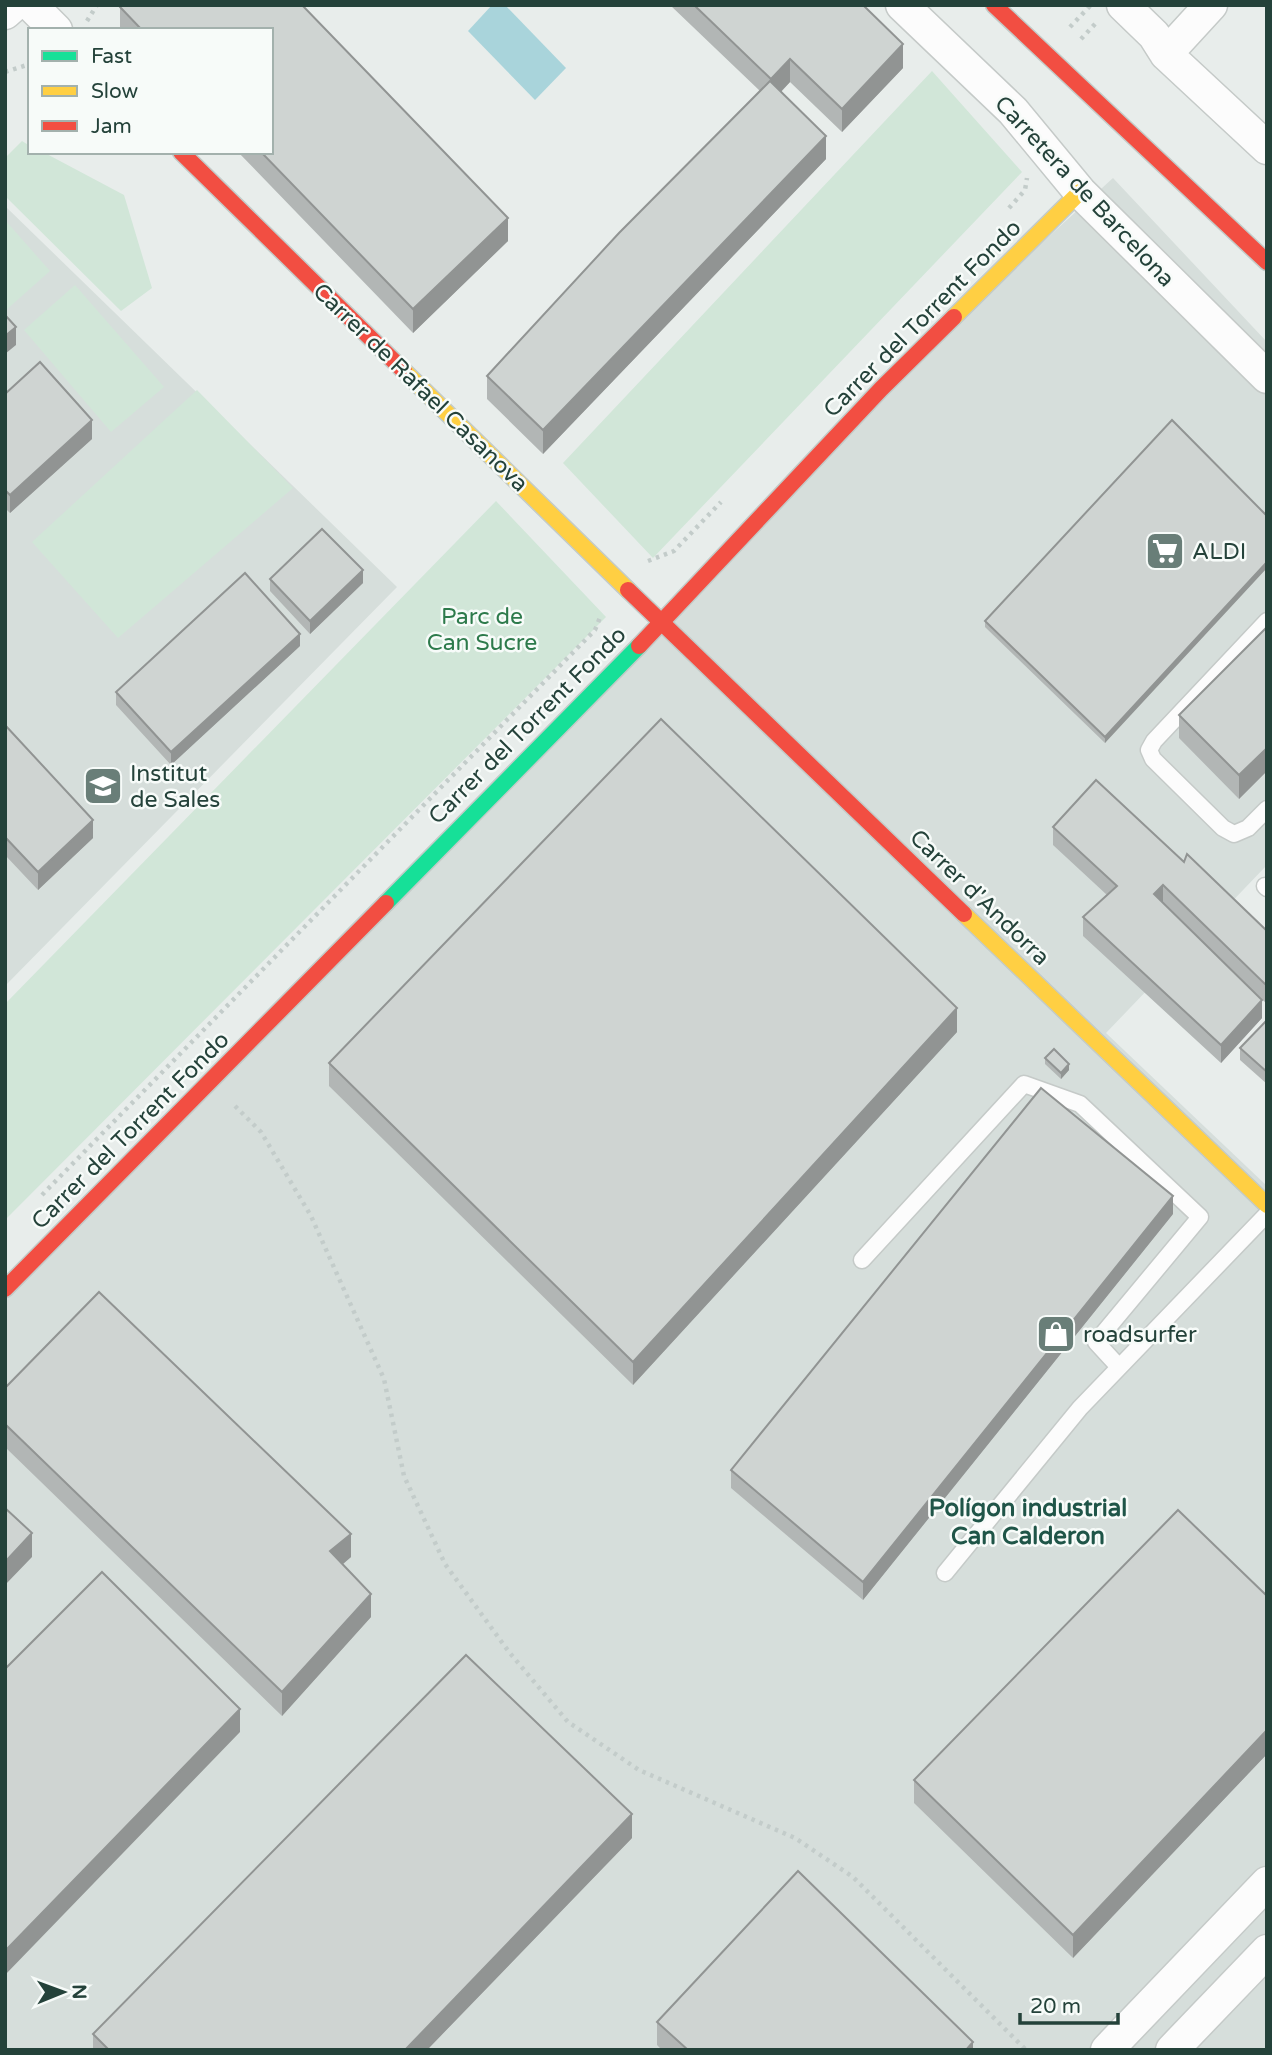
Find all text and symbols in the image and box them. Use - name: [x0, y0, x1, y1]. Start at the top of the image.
- legend: [28, 28, 273, 154]
- text: Fast: [91, 44, 132, 69]
- text: Slow: [91, 79, 139, 104]
- street label: Carretera de Barcelona: [988, 90, 1180, 293]
- text: Jam: [91, 114, 132, 139]
- street label: Carrer del Torrent Fondo: [818, 214, 1027, 423]
- street label: Carrer de Rafael Casanova: [307, 278, 534, 498]
- supermarket icon: ALDI: [1144, 530, 1186, 572]
- place label: ALDI: [1192, 538, 1246, 566]
- park label: Parc de Can Sucre: [427, 603, 537, 657]
- street label: Carrer del Torrent Fondo: [423, 621, 632, 830]
- place label: Institut de Sales: [130, 760, 220, 814]
- school or university icon: Institut de Sales: [82, 765, 124, 807]
- street label: Carrer d'Andorra: [904, 824, 1055, 972]
- street label: Carrer del Torrent Fondo: [26, 1026, 235, 1235]
- shop icon: roadsurfer: [1035, 1313, 1077, 1355]
- place label: roadsurfer: [1083, 1321, 1197, 1349]
- district label: Polígon industrial Can Calderon: [929, 1494, 1127, 1551]
- north arrow: [28, 1957, 98, 2027]
- scale bar: [1020, 1982, 1118, 2026]
- text: N: [68, 1984, 90, 2000]
- text: 20 m: [1030, 1994, 1081, 2019]

